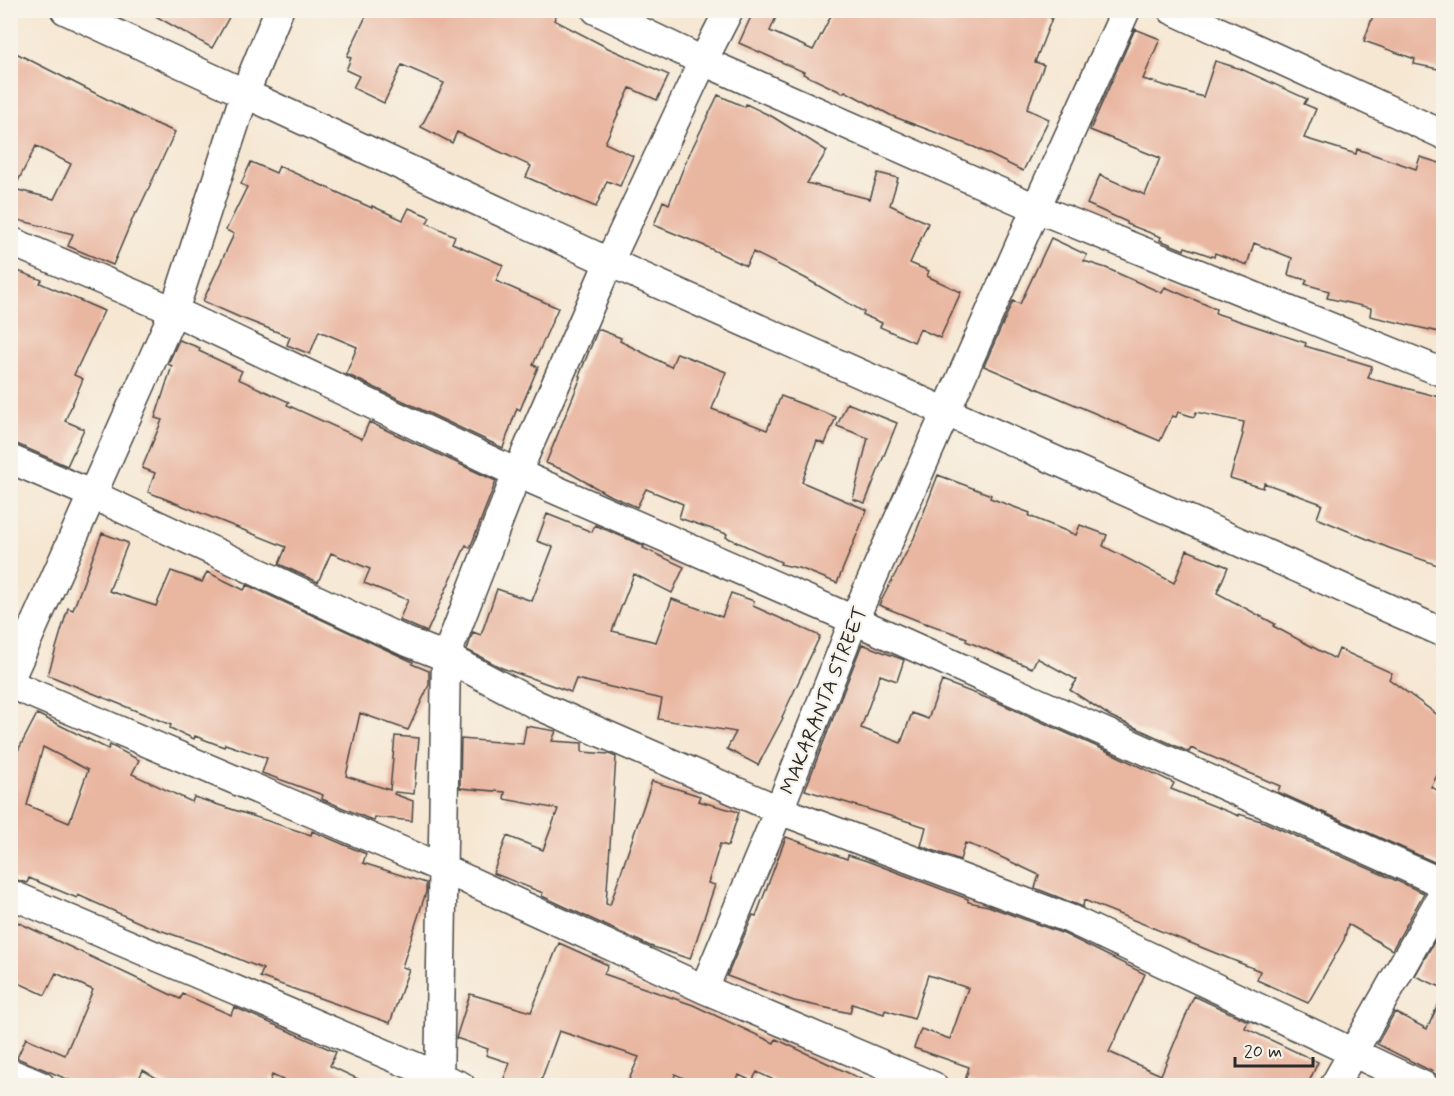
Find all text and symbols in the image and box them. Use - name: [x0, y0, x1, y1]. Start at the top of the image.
- street label: MAKARANTA STREET: [774, 603, 874, 798]
- scale bar: [1235, 1030, 1313, 1068]
- text: 20 m: [1244, 1040, 1282, 1064]

